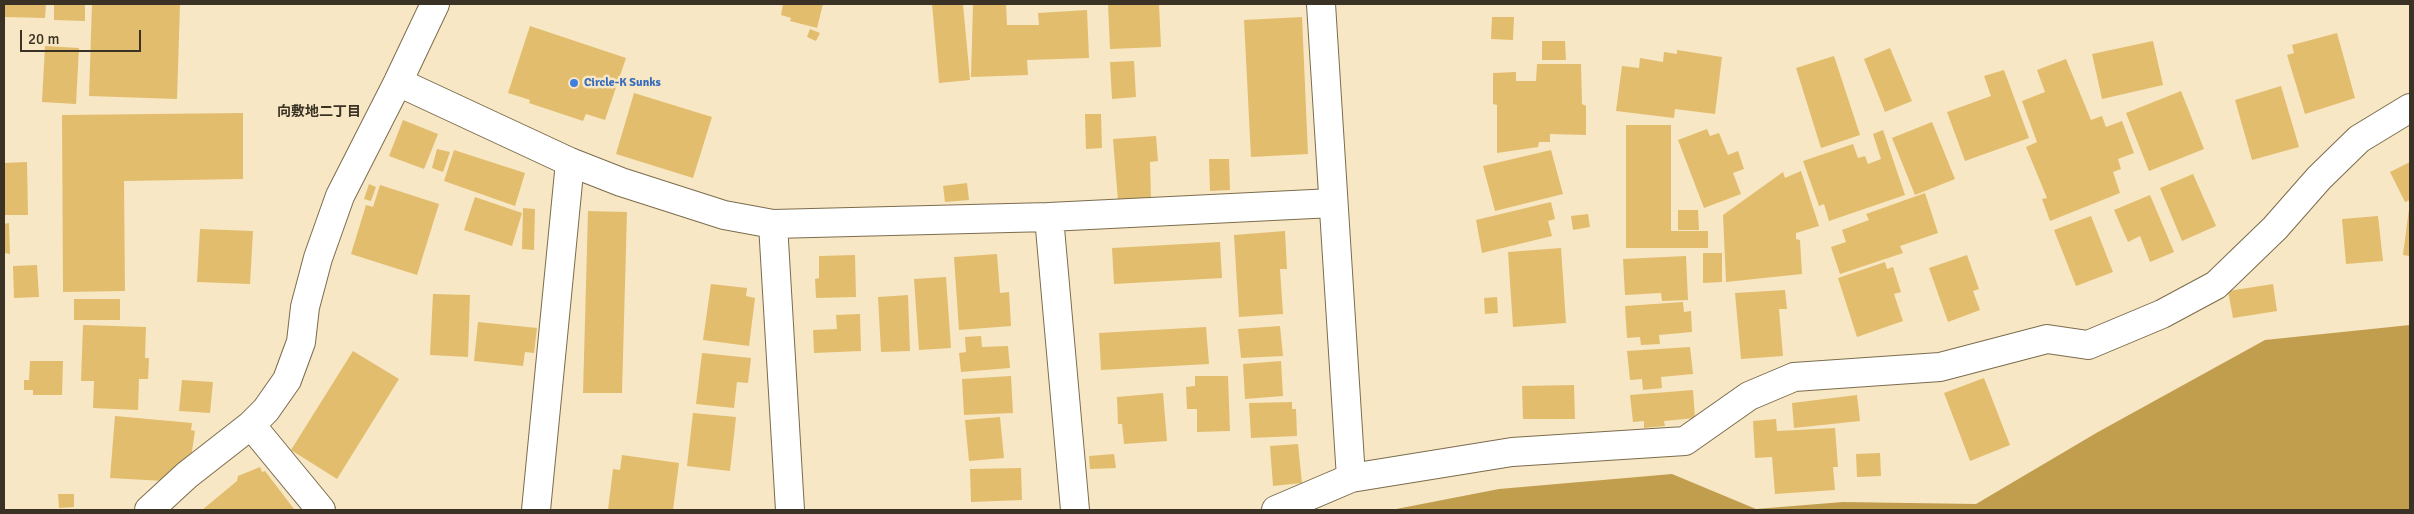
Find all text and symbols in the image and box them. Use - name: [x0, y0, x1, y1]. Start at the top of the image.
- scale bar: [22, 20, 144, 52]
- text: 20 m: [28, 30, 59, 48]
- place label: Circle-K Sunks: [584, 76, 661, 90]
- marker: Circle-K Sunks: [568, 77, 580, 89]
- district label: 向敷地二丁目: [277, 104, 361, 120]

